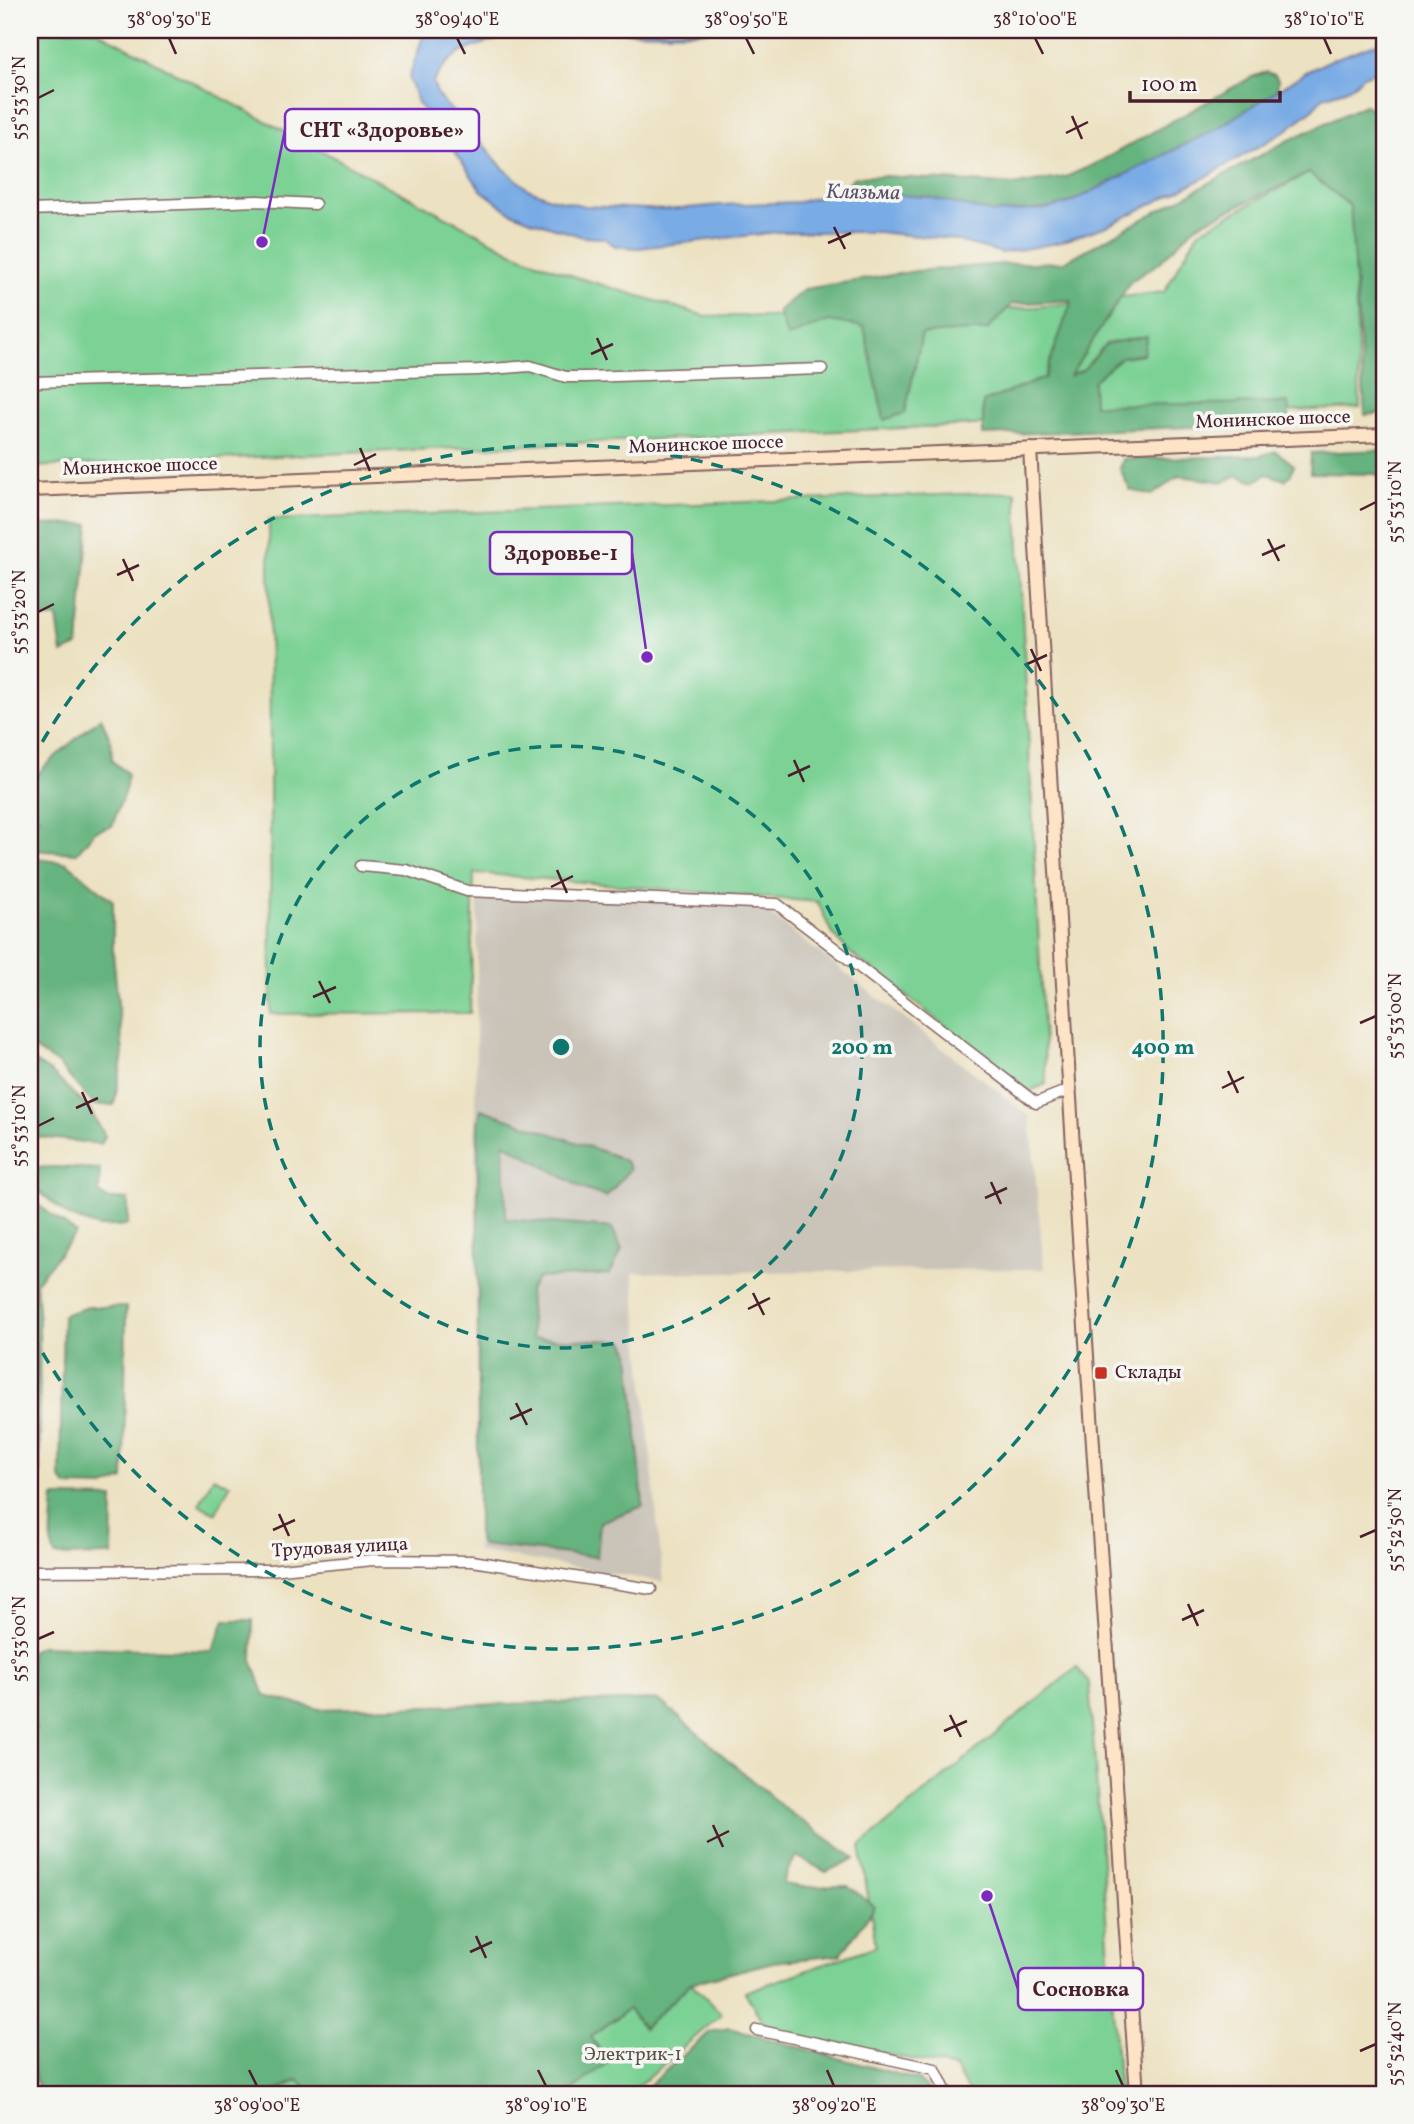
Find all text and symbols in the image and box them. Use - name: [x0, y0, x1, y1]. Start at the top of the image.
- text: 38°09'30"E: [127, 8, 211, 33]
- text: 38°09'40"E: [415, 8, 500, 33]
- text: 38°09'50"E: [704, 8, 788, 33]
- text: 38°10'00"E: [993, 8, 1077, 33]
- text: 38°10'10"E: [1284, 8, 1364, 33]
- text: 55°53'30"N: [8, 56, 33, 140]
- scale bar: [1130, 60, 1281, 104]
- text: 100 m: [1141, 71, 1198, 100]
- callout: СНТ «Здоровье»: [285, 109, 479, 151]
- text: СНТ «Здоровье»: [300, 117, 464, 146]
- water label: Клязьма: [825, 178, 901, 208]
- street label: Монинское шоссе: [1195, 404, 1351, 436]
- street label: Монинское шоссе: [628, 429, 784, 461]
- street label: Монинское шоссе: [62, 451, 218, 483]
- text: 55°53'10"N: [1384, 461, 1409, 543]
- callout: Здоровье-1: [490, 532, 632, 574]
- text: Здоровье-1: [504, 540, 618, 569]
- text: 55°53'20"N: [8, 570, 33, 654]
- text: 55°53'00"N: [1384, 973, 1409, 1059]
- text: 200 m: [831, 1034, 893, 1063]
- text: 400 m: [1132, 1034, 1194, 1063]
- centre of rings: [549, 1035, 573, 1059]
- text: 55°53'10"N: [8, 1085, 33, 1167]
- place label: Склады: [1115, 1360, 1182, 1386]
- marker: Склады: [1093, 1365, 1109, 1381]
- text: 55°52'50"N: [1384, 1488, 1409, 1572]
- street label: Трудовая улица: [271, 1531, 409, 1565]
- text: 55°53'00"N: [8, 1596, 33, 1682]
- callout: Сосновка: [1018, 1968, 1143, 2010]
- text: Сосновка: [1033, 1976, 1129, 2005]
- text: 55°52'40"N: [1384, 2002, 1409, 2086]
- park label: Электрик-1: [584, 2042, 682, 2068]
- text: 38°09'00"E: [214, 2094, 300, 2119]
- text: 38°09'10"E: [505, 2094, 588, 2119]
- text: 38°09'20"E: [791, 2094, 877, 2119]
- text: 38°09'30"E: [1081, 2094, 1165, 2119]

